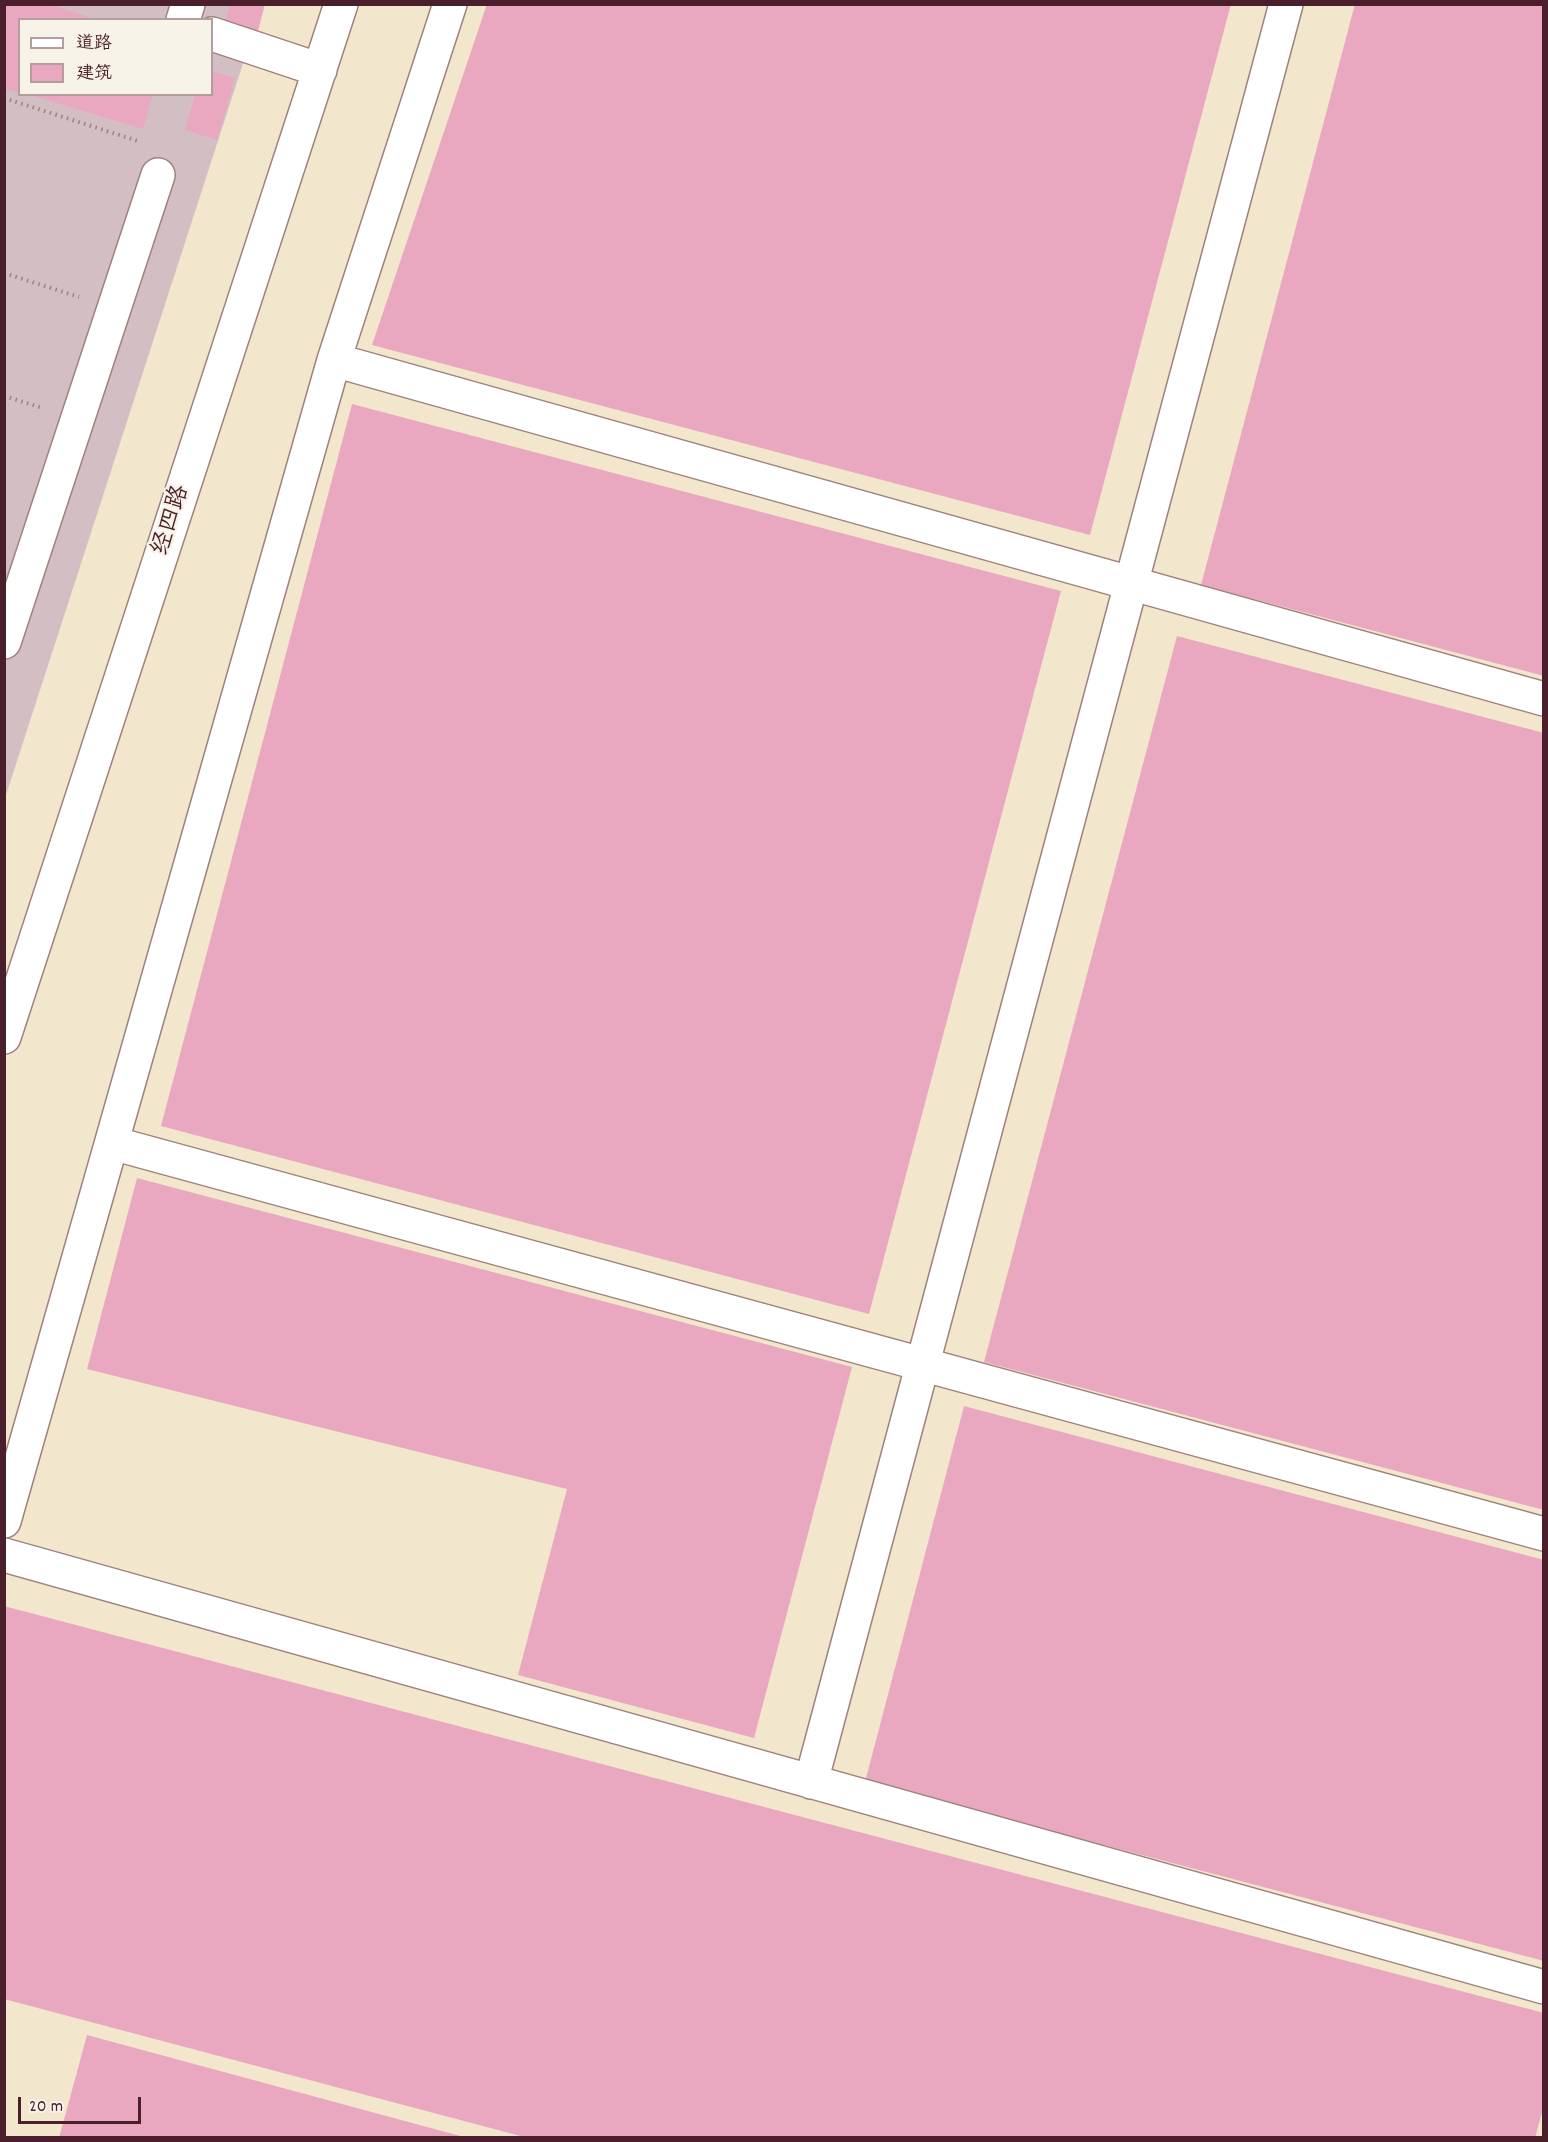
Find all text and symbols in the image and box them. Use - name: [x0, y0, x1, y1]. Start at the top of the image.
- legend: [18, 18, 213, 96]
- text: 道路: [76, 32, 112, 57]
- text: 建筑: [76, 62, 112, 87]
- street label: 经四路: [148, 482, 198, 560]
- scale bar: [21, 2085, 144, 2123]
- text: 20 m: [29, 2095, 63, 2120]

